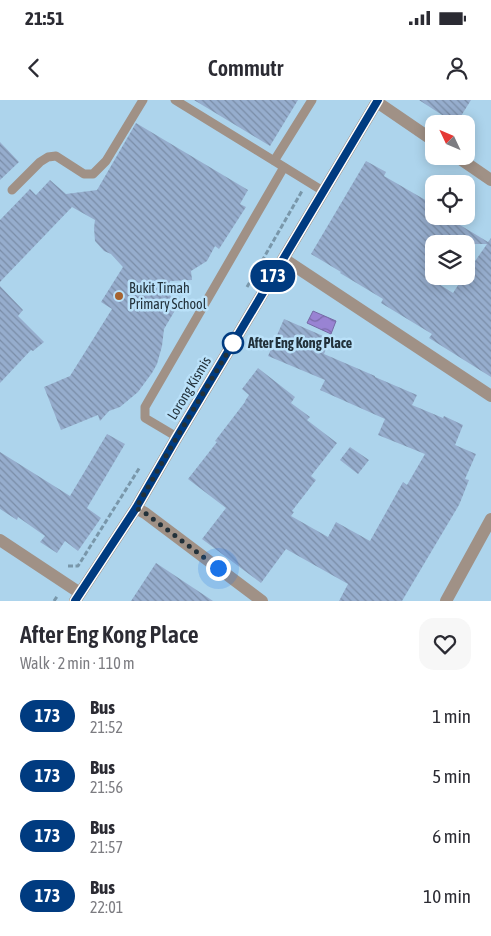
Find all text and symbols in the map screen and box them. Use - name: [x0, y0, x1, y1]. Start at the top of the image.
- text: 21:51: [25, 7, 64, 29]
- icon: back: [20, 54, 48, 82]
- icon: person: [443, 54, 471, 82]
- text: Commutr: [208, 55, 283, 81]
- north arrow: [425, 115, 475, 165]
- map controls: [425, 115, 475, 285]
- button: locate: [425, 175, 475, 225]
- button: layers: [425, 235, 475, 285]
- line badge: 173: [244, 260, 302, 292]
- text: 173: [260, 265, 286, 286]
- place label: Bukit Timah Primary School: [129, 280, 207, 312]
- marker: Bukit Timah Primary School: [113, 290, 125, 302]
- marker: After Eng Kong Place: [222, 332, 244, 354]
- place label: After Eng Kong Place: [247, 335, 352, 351]
- street label: Lorong Kismis: [164, 354, 214, 422]
- your location: [206, 556, 231, 581]
- button: heart: [419, 618, 471, 670]
- text: After Eng Kong Place: [20, 621, 199, 648]
- text: Walk · 2 min · 110 m: [20, 654, 134, 672]
- text: Bus: [90, 696, 115, 718]
- text: 173: [35, 705, 60, 726]
- text: 1 min: [432, 705, 471, 727]
- text: 21:52: [90, 718, 123, 736]
- text: Bus: [90, 756, 115, 778]
- text: 173: [35, 765, 60, 786]
- text: 5 min: [432, 765, 471, 787]
- text: 21:56: [90, 778, 123, 796]
- text: Bus: [90, 816, 115, 838]
- text: 173: [35, 825, 60, 846]
- text: 6 min: [432, 825, 471, 847]
- text: 21:57: [90, 838, 123, 856]
- text: Bus: [90, 876, 115, 898]
- text: 173: [35, 885, 60, 906]
- text: 10 min: [423, 885, 471, 907]
- text: 22:01: [90, 898, 123, 916]

